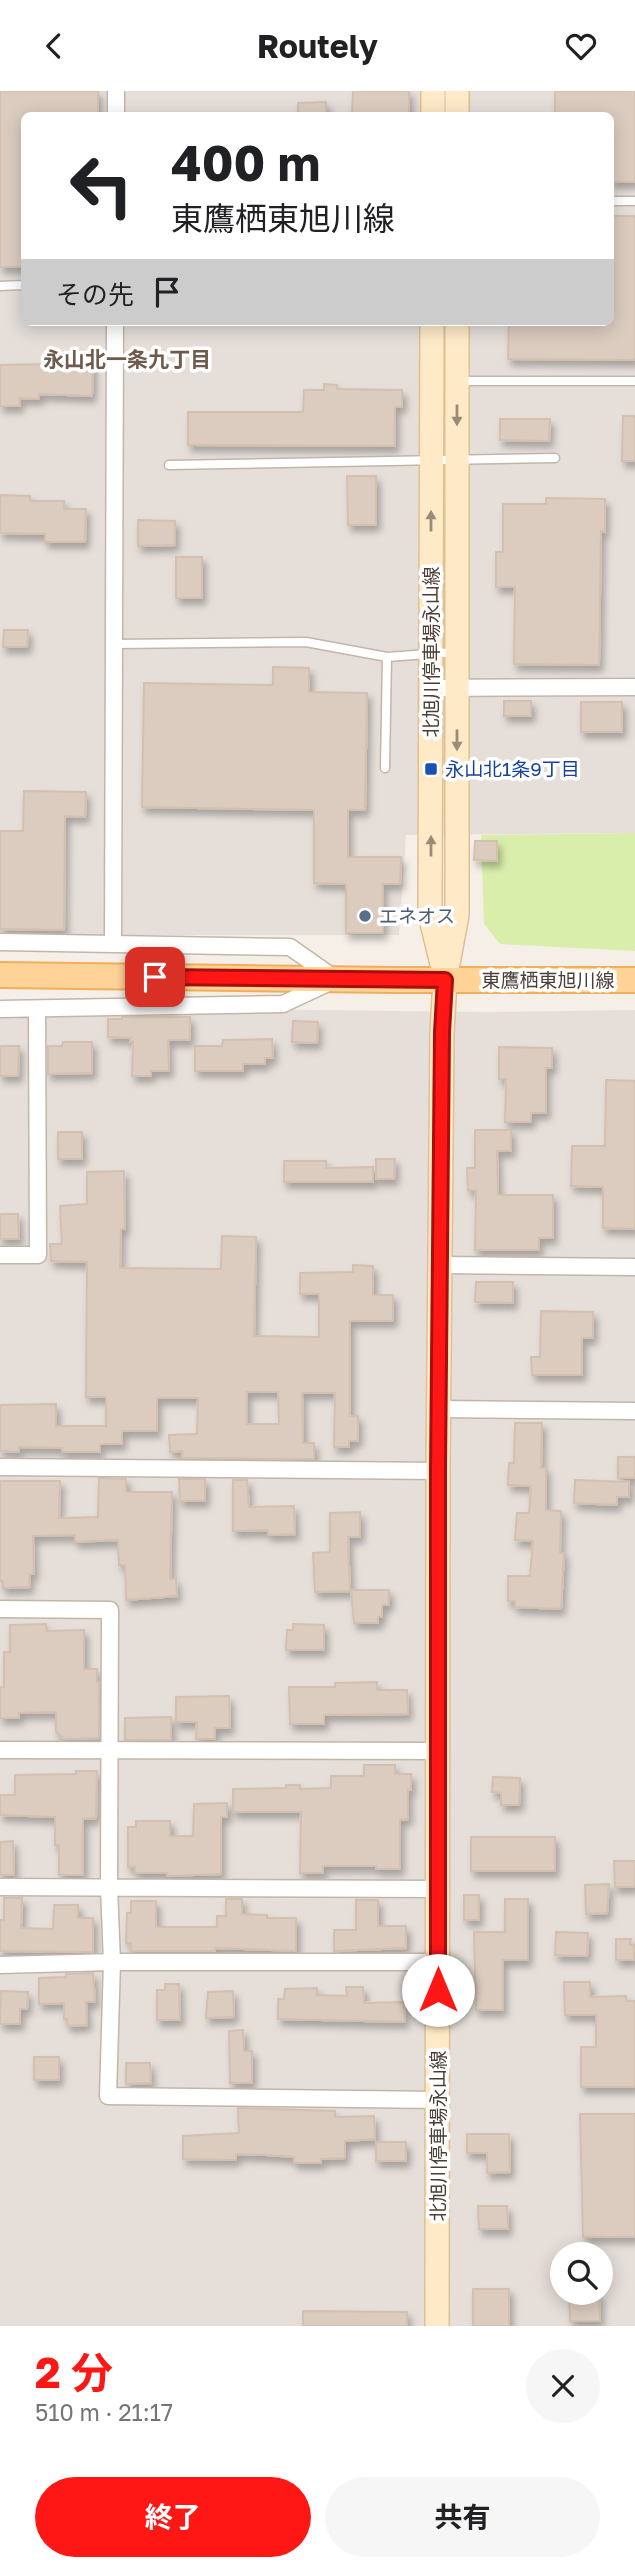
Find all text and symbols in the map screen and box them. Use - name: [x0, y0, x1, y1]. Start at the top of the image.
- icon: back: [35, 27, 73, 65]
- text: Routely: [257, 27, 378, 65]
- icon: heart: [562, 27, 600, 65]
- text: 400 m: [171, 133, 320, 192]
- icon: left: [56, 140, 147, 231]
- text: 東鷹栖東旭川線: [171, 199, 395, 237]
- icon: arrive: [148, 273, 186, 311]
- text: その先: [56, 279, 134, 310]
- district label: 永山北一条九丁目: [43, 346, 211, 372]
- one-way arrow: [451, 404, 463, 426]
- one-way arrow: [425, 510, 437, 532]
- street label: 北旭川停車場永山線: [419, 566, 442, 738]
- one-way arrow: [451, 729, 463, 751]
- place label: 永山北1条9丁目: [445, 757, 580, 780]
- marker: 永山北1条9丁目: [423, 761, 439, 777]
- one-way arrow: [425, 835, 436, 857]
- place label: エネオス: [379, 904, 455, 927]
- marker: エネオス: [357, 908, 373, 924]
- pin: [125, 947, 185, 1007]
- icon: arrive: [136, 958, 174, 996]
- street label: 東鷹栖東旭川線: [481, 968, 615, 991]
- position arrow: [401, 1953, 475, 2027]
- street label: 北旭川停車場永山線: [426, 2050, 449, 2222]
- map controls: [550, 2242, 613, 2305]
- button: search: [550, 2242, 613, 2305]
- text: 2 分: [35, 2347, 113, 2397]
- button: close: [526, 2349, 600, 2423]
- text: 510 m · 21:17: [35, 2398, 173, 2426]
- button: 終了: [35, 2477, 311, 2557]
- button: 共有: [325, 2477, 600, 2557]

